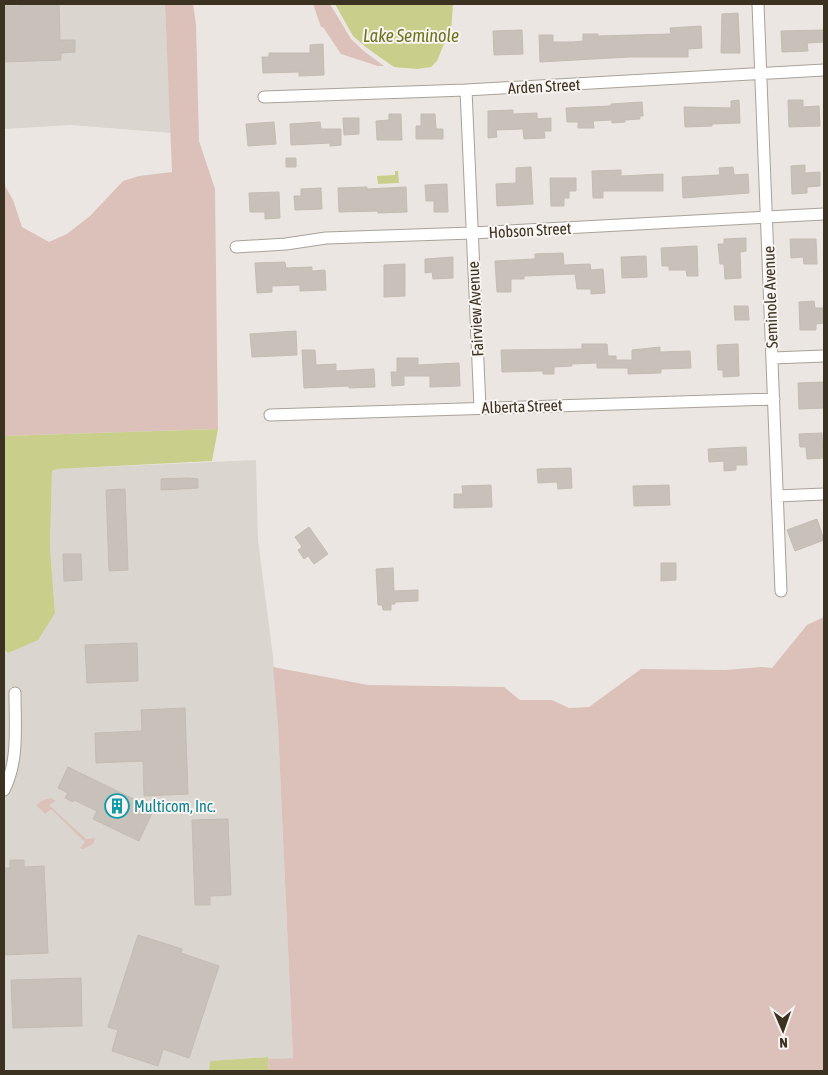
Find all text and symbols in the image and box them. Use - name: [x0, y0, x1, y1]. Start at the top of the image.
- water label: Lake Seminole: [363, 25, 459, 46]
- street label: Arden Street: [507, 75, 581, 97]
- street label: Hobson Street: [488, 219, 572, 241]
- street label: Seminole Avenue: [759, 246, 781, 348]
- street label: Fairview Avenue: [464, 261, 486, 357]
- street label: Alberta Street: [481, 396, 563, 416]
- building icon: Multicom, Inc.: [104, 793, 130, 819]
- place label: Multicom, Inc.: [134, 797, 216, 815]
- north arrow: [758, 1005, 808, 1055]
- text: N: [779, 1035, 788, 1051]

